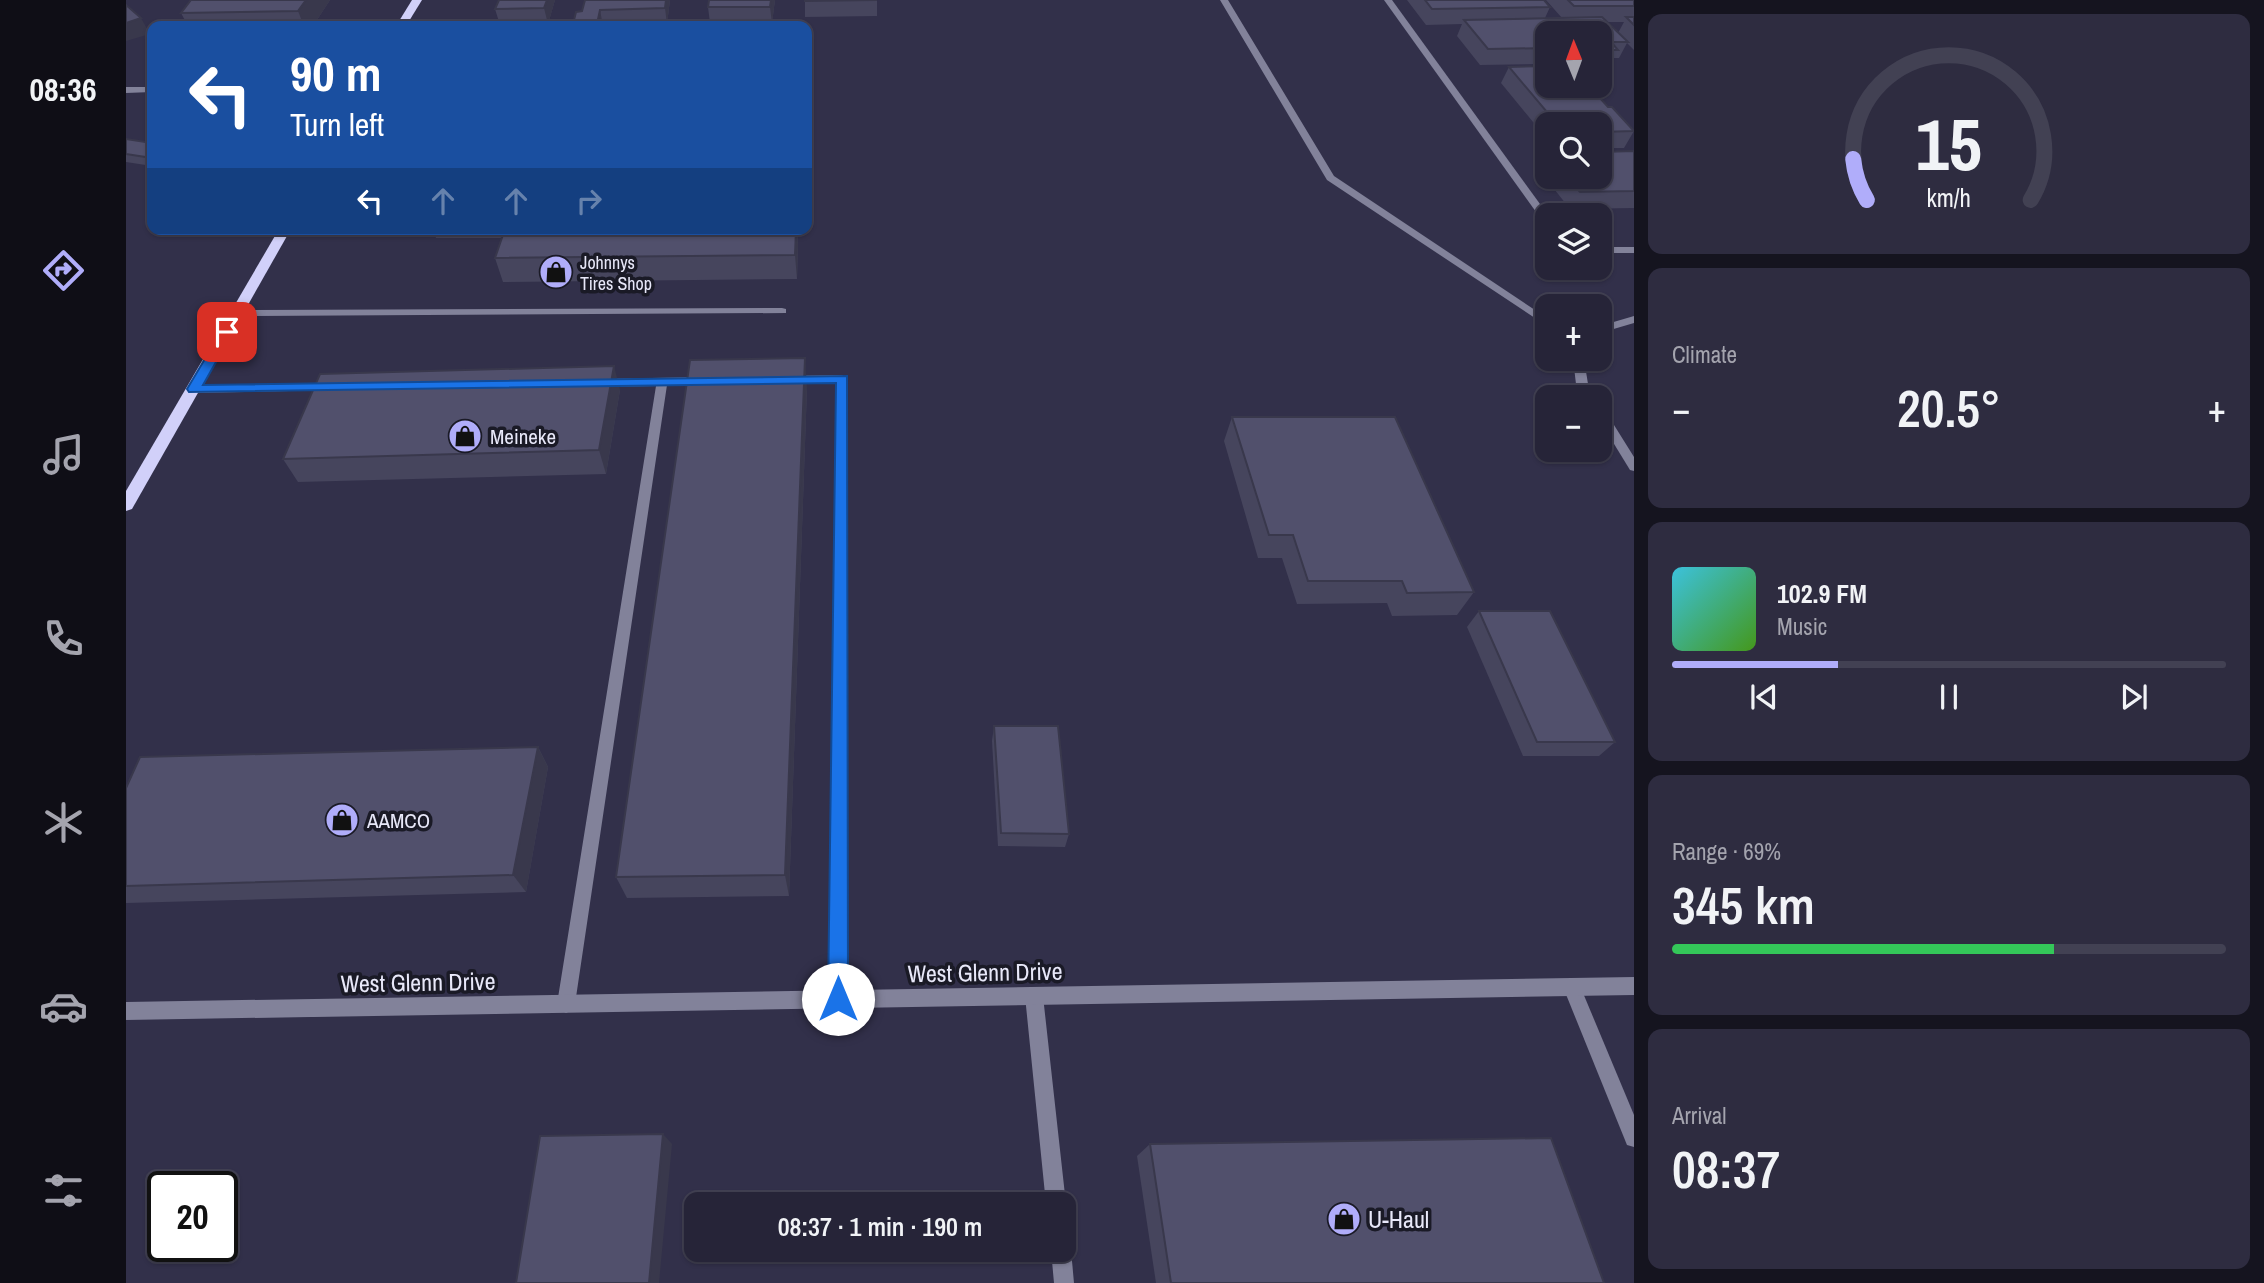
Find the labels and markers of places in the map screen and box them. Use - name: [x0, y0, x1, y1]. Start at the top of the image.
- place label: Johnnys Tires Shop: [580, 250, 652, 296]
- shop icon: Johnnys Tires Shop: [537, 253, 575, 291]
- pin: [197, 302, 257, 362]
- shop icon: Meineke: [446, 417, 484, 455]
- place label: Meineke: [490, 422, 556, 451]
- shop icon: AAMCO: [323, 801, 361, 839]
- place label: AAMCO: [366, 806, 430, 835]
- shop icon: U-Haul: [1325, 1200, 1363, 1238]
- place label: U-Haul: [1368, 1203, 1429, 1235]

